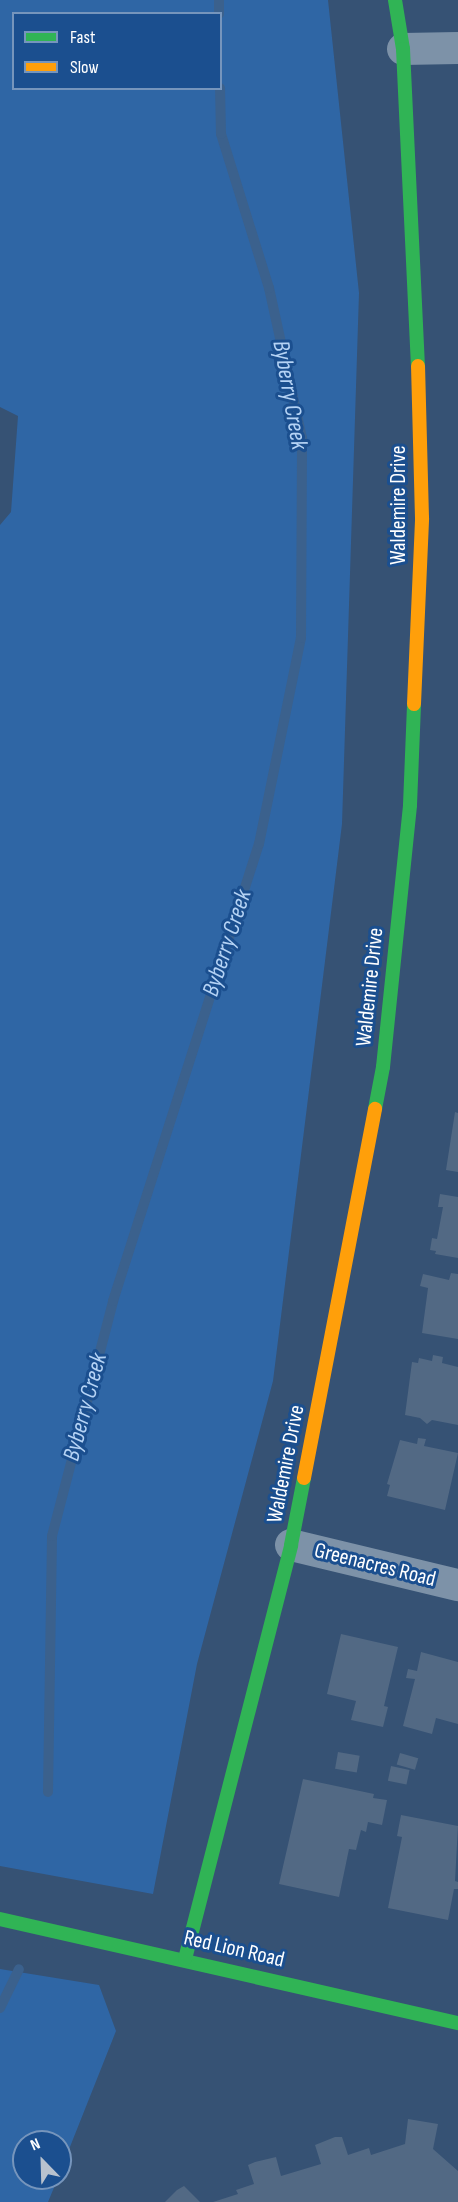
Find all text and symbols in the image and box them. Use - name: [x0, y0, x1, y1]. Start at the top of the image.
- legend: [12, 12, 222, 90]
- text: Fast: [70, 27, 95, 48]
- text: Slow: [70, 57, 99, 78]
- water label: Byberry Creek: [266, 338, 314, 452]
- street label: Waldemire Drive: [386, 445, 412, 565]
- water label: Byberry Creek: [196, 886, 258, 1000]
- street label: Waldemire Drive: [351, 926, 389, 1048]
- water label: Byberry Creek: [57, 1350, 113, 1464]
- street label: Waldemire Drive: [262, 1403, 310, 1525]
- street label: Greenacres Road: [312, 1537, 438, 1593]
- street label: Red Lion Road: [181, 1925, 287, 1973]
- north arrow: [12, 2130, 72, 2190]
- text: N: [28, 2134, 43, 2155]

